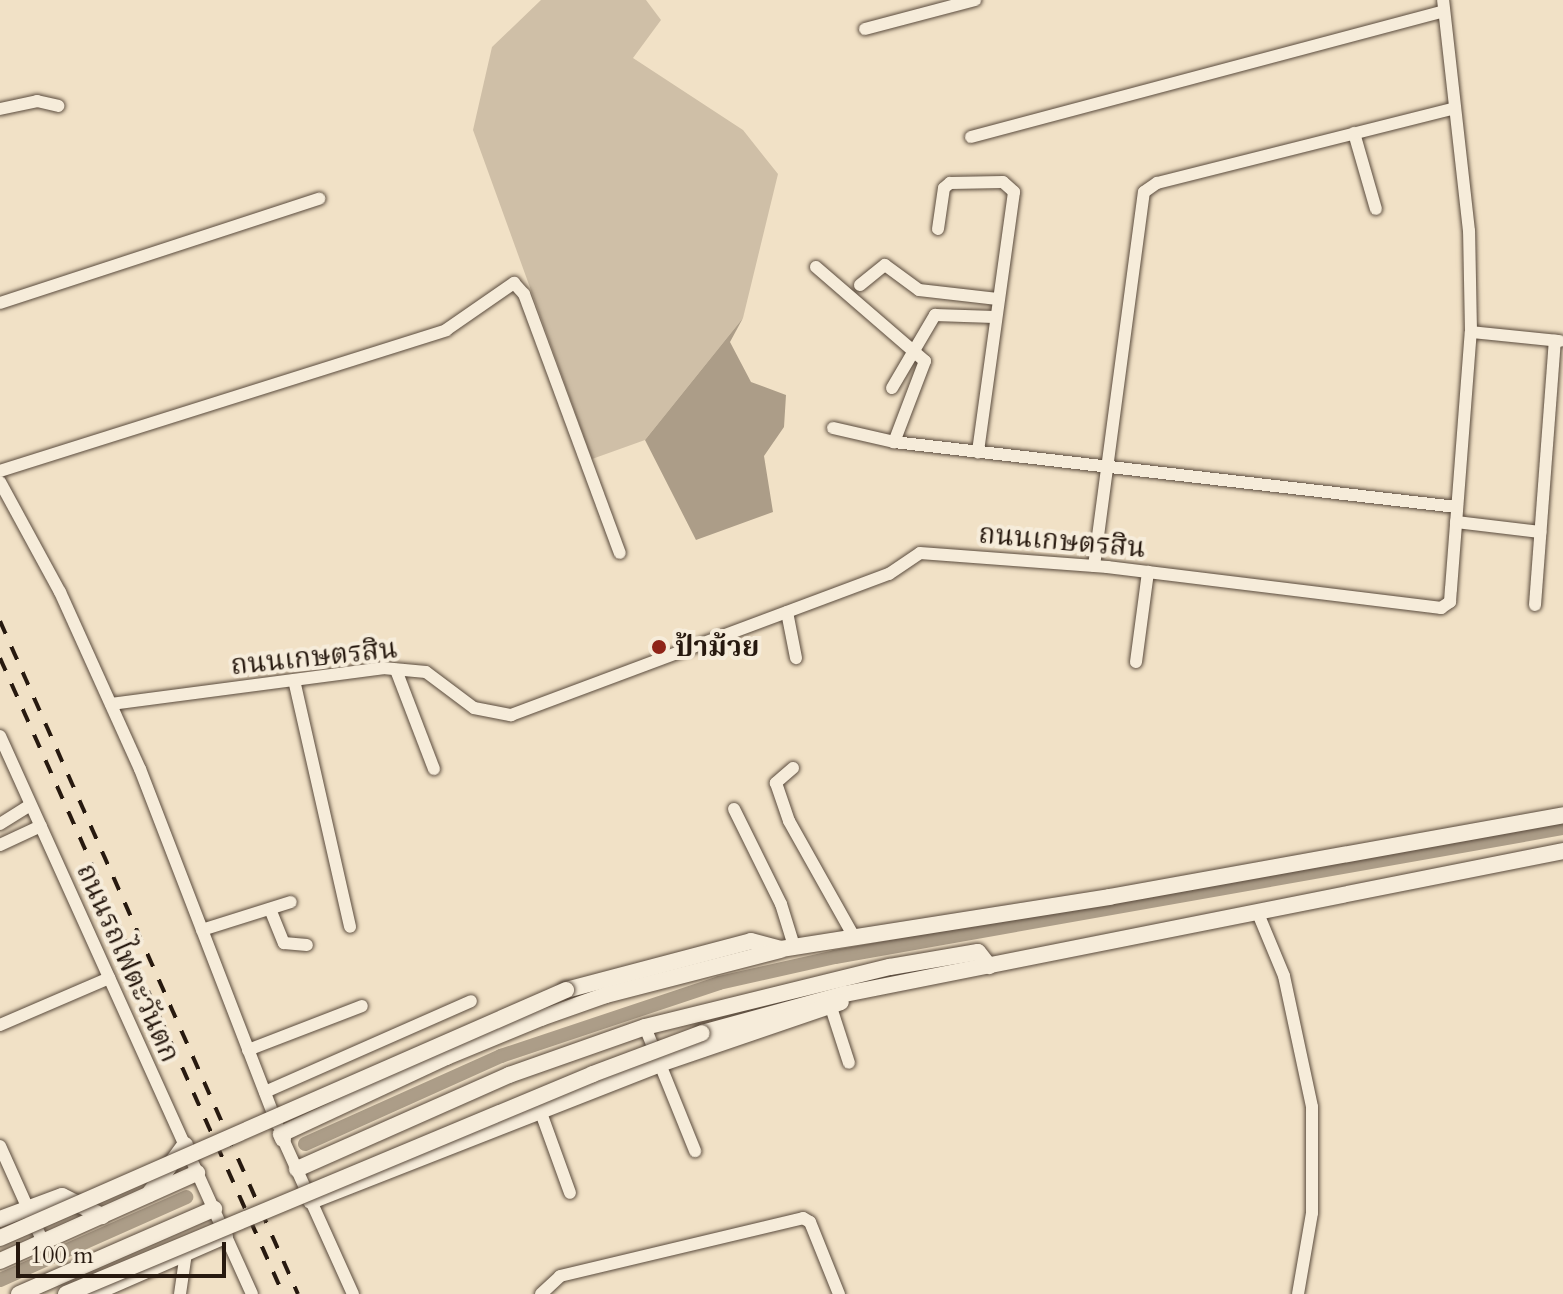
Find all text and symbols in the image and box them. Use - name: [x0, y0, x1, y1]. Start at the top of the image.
- street label: ถนนเกษตรสิน: [977, 517, 1147, 565]
- place label: ป้าม้วย: [675, 630, 759, 664]
- street label: ถนนเกษตรสิน: [229, 632, 399, 682]
- marker: ป้าม้วย: [650, 638, 668, 656]
- street label: ถนนรถไฟตะวันตก: [69, 858, 187, 1068]
- scale bar: [20, 1226, 230, 1276]
- text: 100 m: [30, 1239, 94, 1272]

